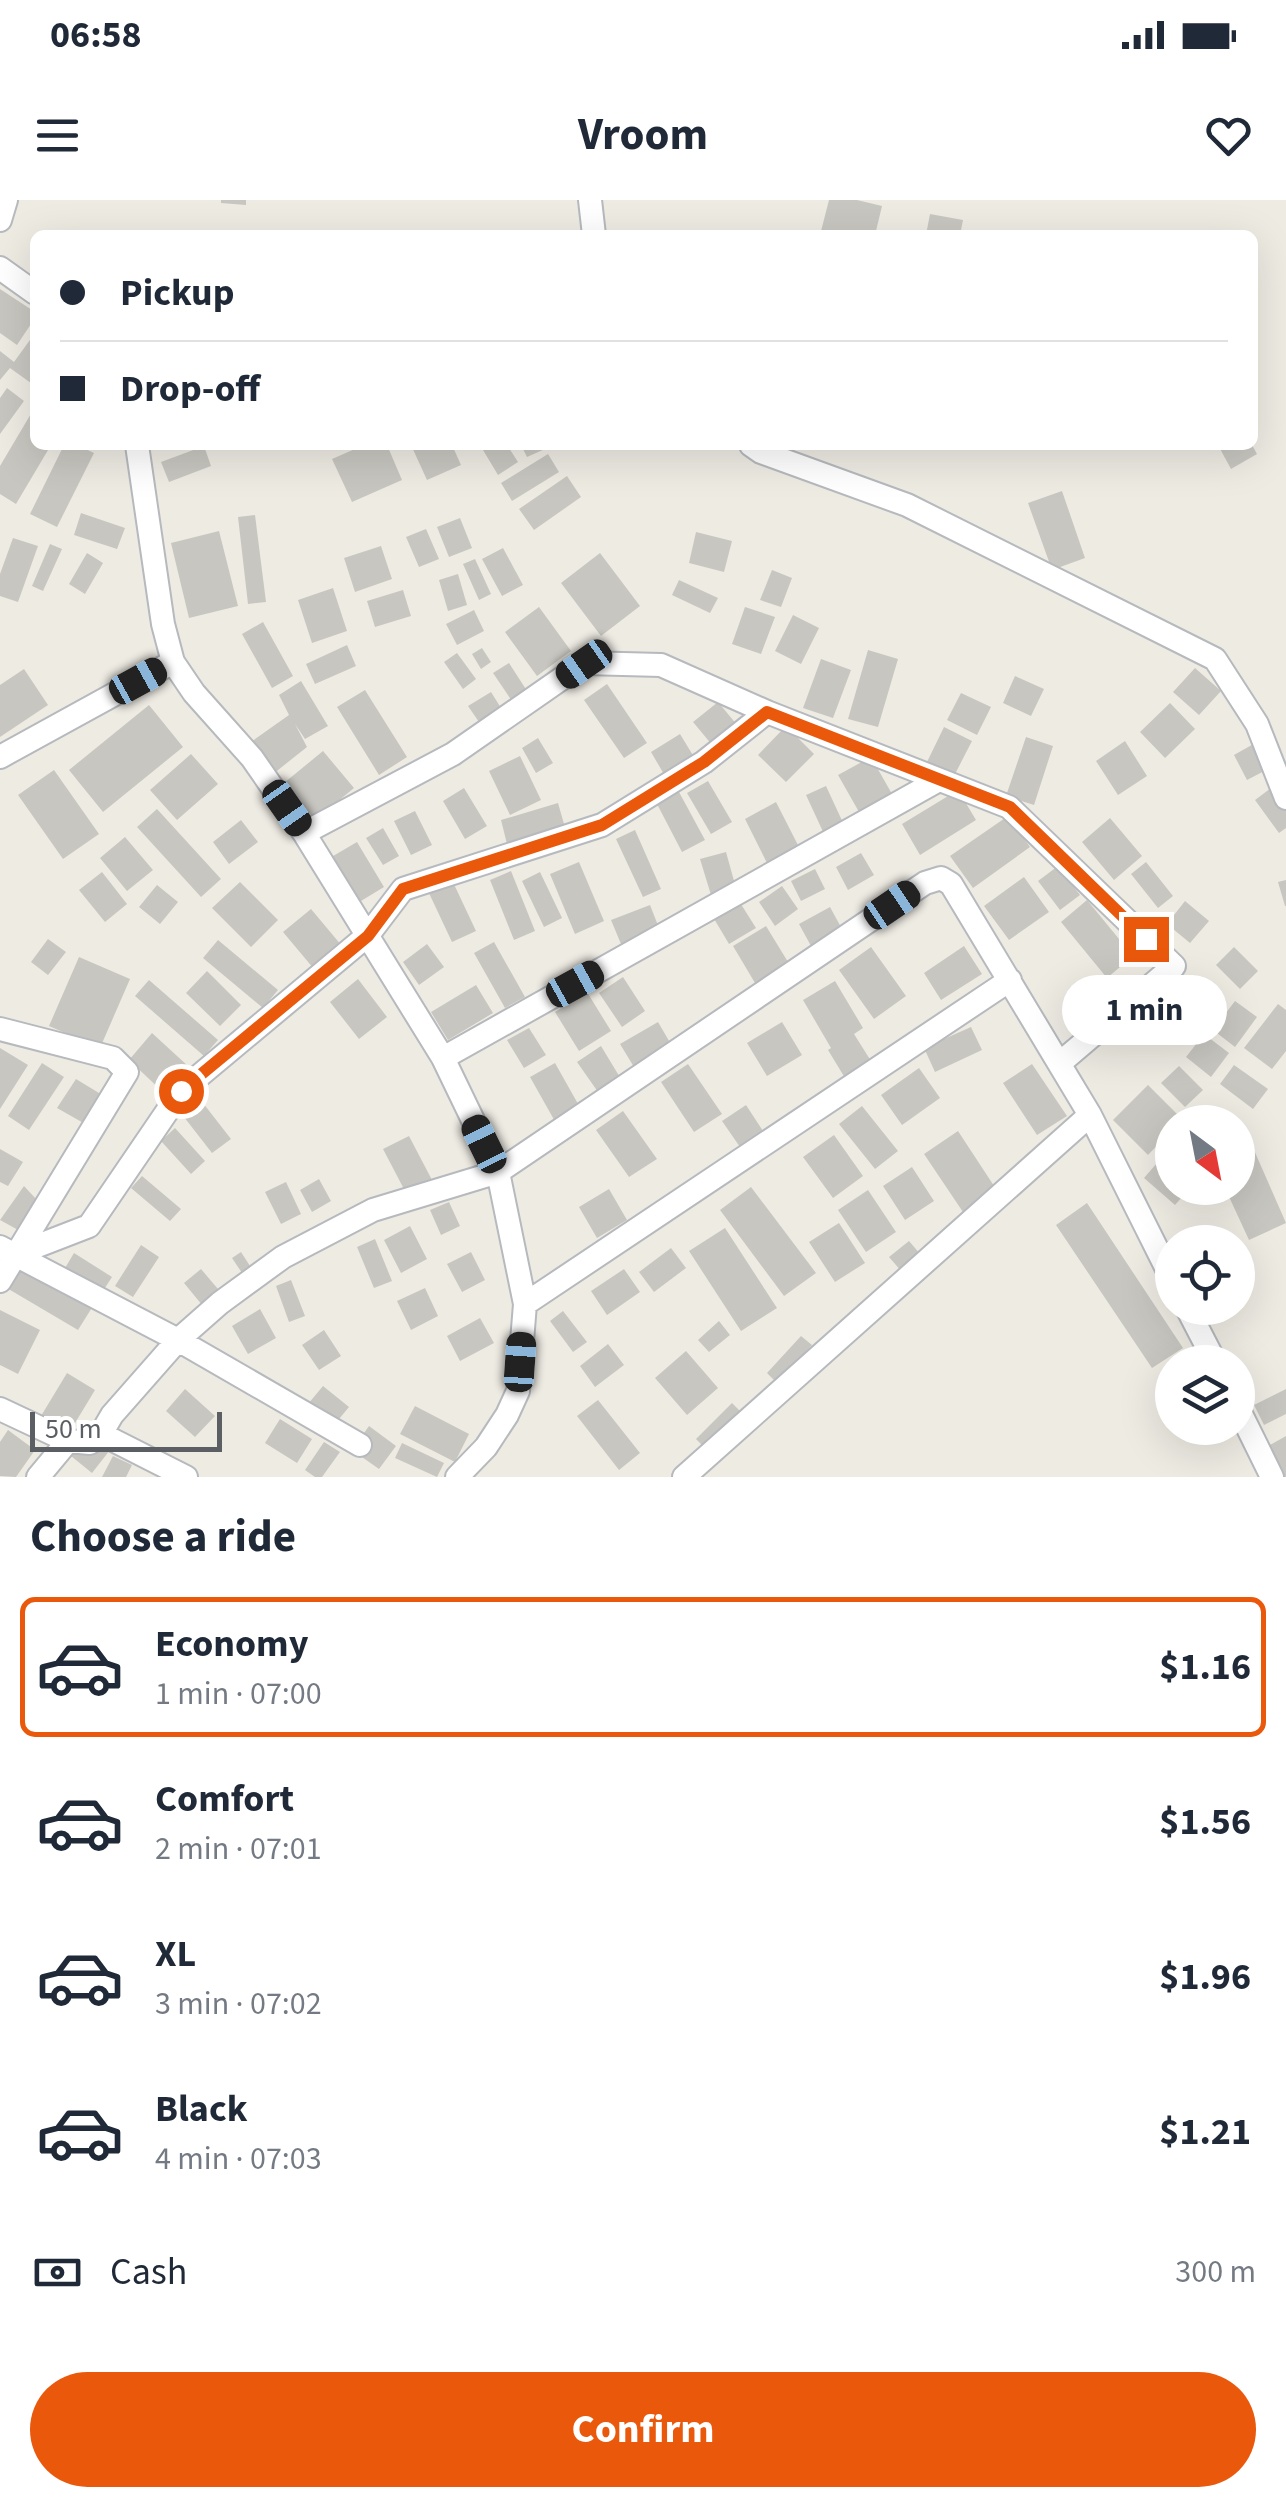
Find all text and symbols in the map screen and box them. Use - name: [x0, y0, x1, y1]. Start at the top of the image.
- text: 06:58: [50, 8, 142, 62]
- text: Vroom: [578, 103, 708, 167]
- icon: menu: [30, 108, 85, 163]
- icon: heart: [1201, 108, 1256, 163]
- text: Pickup: [120, 266, 234, 320]
- text: Drop-off: [120, 362, 260, 416]
- car: [551, 635, 617, 693]
- car: [104, 653, 172, 709]
- car: [258, 775, 316, 841]
- car: [859, 876, 925, 934]
- route end: [1124, 917, 1169, 962]
- car: [541, 956, 609, 1012]
- callout: 1 min: [1064, 974, 1228, 1044]
- text: 1 min: [1106, 987, 1183, 1033]
- route start: [159, 1069, 204, 1114]
- north arrow: [1155, 1105, 1255, 1205]
- map controls: [1155, 1105, 1255, 1445]
- car: [457, 1110, 511, 1178]
- button: locate: [1155, 1225, 1255, 1325]
- car: [503, 1331, 537, 1393]
- button: layers: [1155, 1345, 1255, 1445]
- scale bar: [30, 1407, 222, 1452]
- text: 50 m: [45, 1409, 102, 1449]
- text: Choose a ride: [30, 1505, 296, 1569]
- text: Economy: [155, 1617, 308, 1671]
- icon: car: [35, 1622, 125, 1712]
- text: $1.16: [1159, 1640, 1251, 1694]
- text: 1 min · 07:00: [155, 1671, 322, 1717]
- text: Comfort: [155, 1772, 294, 1826]
- icon: car: [35, 1777, 125, 1867]
- text: $1.56: [1159, 1795, 1251, 1849]
- text: 2 min · 07:01: [155, 1826, 322, 1872]
- text: XL: [155, 1927, 196, 1981]
- icon: car: [35, 1932, 125, 2022]
- text: $1.96: [1159, 1950, 1251, 2004]
- text: 3 min · 07:02: [155, 1981, 322, 2027]
- text: Black: [155, 2082, 248, 2136]
- icon: car: [35, 2087, 125, 2177]
- text: $1.21: [1159, 2105, 1251, 2159]
- text: 4 min · 07:03: [155, 2136, 322, 2182]
- icon: cash: [30, 2245, 85, 2300]
- text: Cash: [110, 2245, 187, 2299]
- text: 300 m: [1175, 2249, 1256, 2295]
- button: Confirm: [30, 2372, 1256, 2487]

